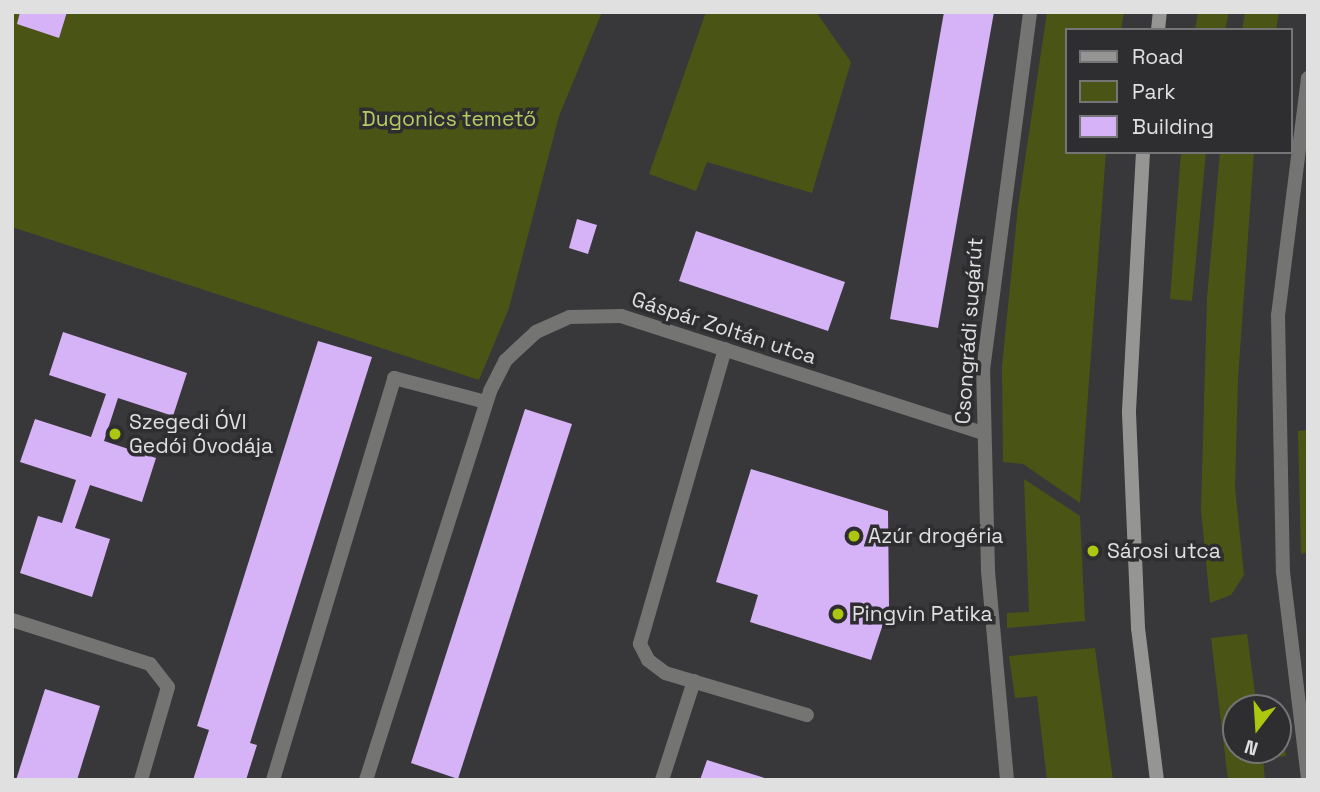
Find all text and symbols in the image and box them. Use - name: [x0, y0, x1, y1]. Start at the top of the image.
- legend: [1064, 28, 1292, 154]
- text: Road: [1132, 43, 1184, 70]
- text: Park: [1132, 78, 1176, 105]
- park label: Dugonics temető: [362, 106, 536, 132]
- text: Building: [1132, 113, 1214, 140]
- street label: Csongrádi sugárút: [950, 237, 988, 425]
- street label: Gáspár Zoltán utca: [629, 286, 819, 370]
- place label: Szegedi ÓVI Gedói Óvodája: [129, 409, 273, 459]
- marker: Szegedi ÓVI Gedói Óvodája: [107, 426, 123, 442]
- place label: Azúr drogéria: [868, 523, 1003, 549]
- marker: Azúr drogéria: [846, 528, 862, 544]
- place label: Sárosi utca: [1107, 538, 1221, 564]
- marker: Sárosi utca: [1085, 543, 1101, 559]
- place label: Pingvin Patika: [852, 601, 993, 627]
- marker: Pingvin Patika: [830, 606, 846, 622]
- north arrow: [1222, 694, 1292, 764]
- text: N: [1242, 734, 1261, 761]

